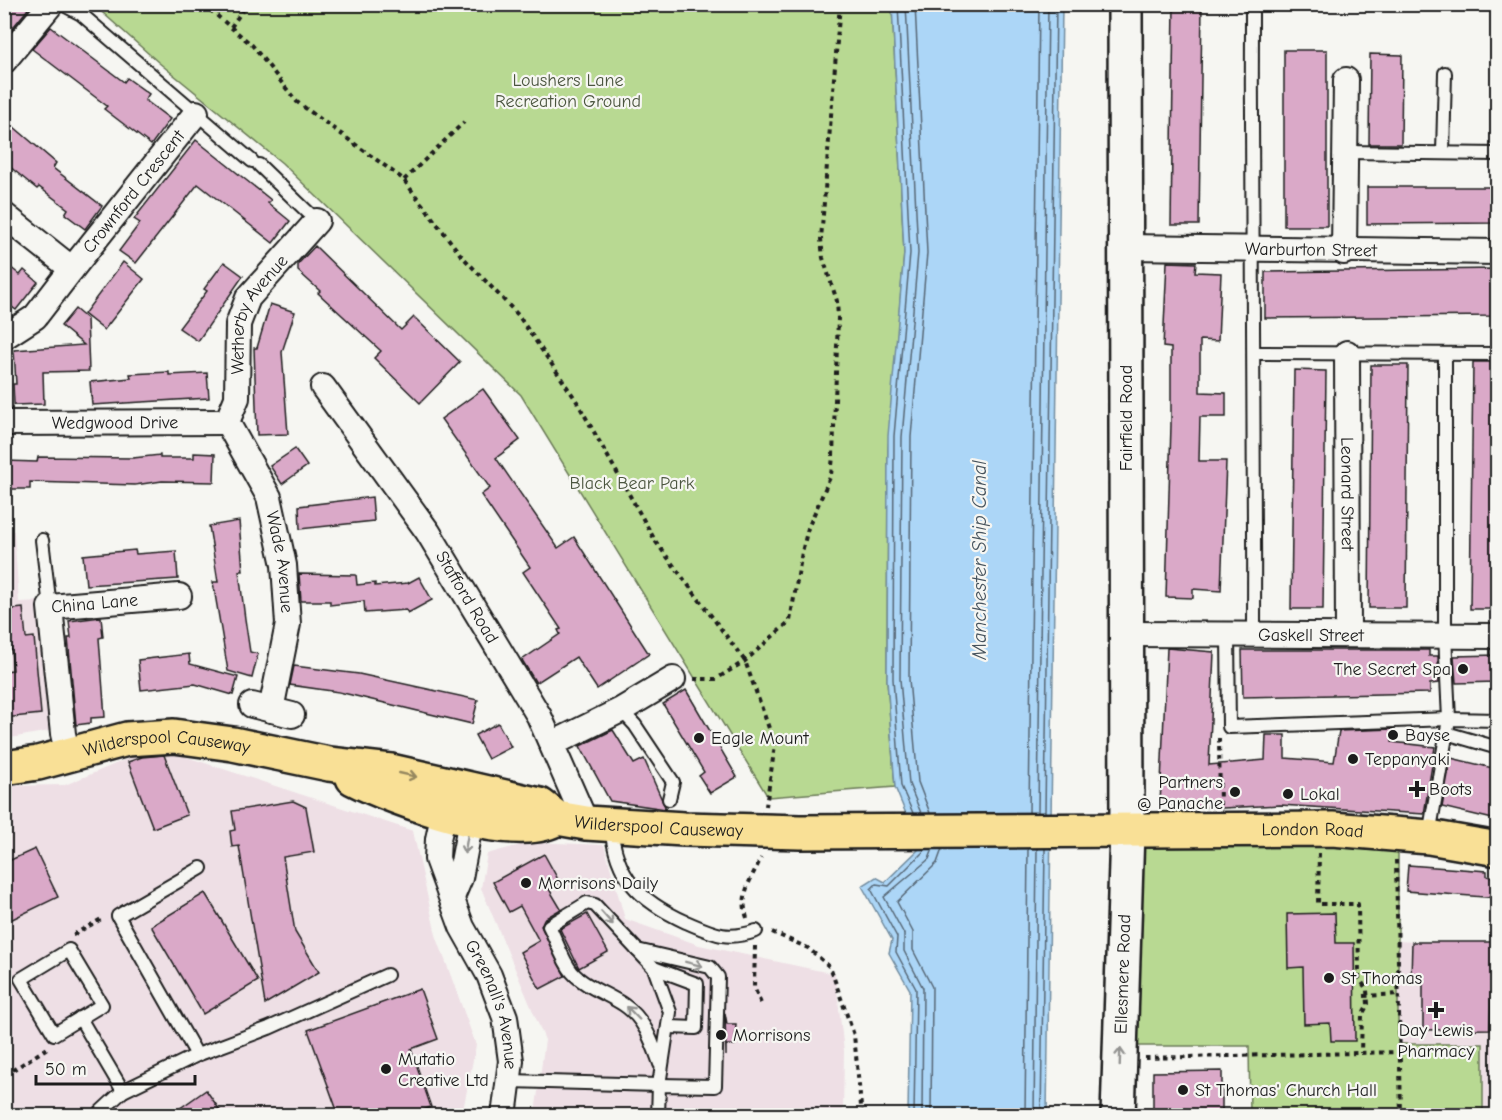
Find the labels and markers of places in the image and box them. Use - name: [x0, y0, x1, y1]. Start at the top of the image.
- place label: The Secret Spa: [1334, 659, 1451, 680]
- marker: The Secret Spa: [1456, 662, 1470, 676]
- place label: Bayse: [1405, 725, 1450, 746]
- place label: Eagle Mount: [711, 728, 809, 749]
- marker: Bayse: [1386, 728, 1400, 742]
- marker: Eagle Mount: [692, 731, 706, 745]
- place label: Teppanyaki: [1365, 749, 1450, 770]
- marker: Teppanyaki: [1346, 752, 1360, 766]
- place label: Partners @ Panache: [1137, 772, 1223, 814]
- place label: Boots: [1429, 779, 1472, 800]
- marker: Boots: [1410, 782, 1424, 796]
- place label: Lokal: [1300, 784, 1340, 805]
- marker: Partners @ Panache: [1228, 785, 1242, 799]
- marker: Lokal: [1281, 787, 1295, 801]
- place label: Morrisons Daily: [538, 873, 659, 894]
- marker: Morrisons Daily: [519, 876, 533, 890]
- place label: St Thomas: [1341, 968, 1422, 989]
- marker: St Thomas: [1322, 971, 1336, 985]
- marker: Day Lewis Pharmacy: [1429, 1003, 1443, 1017]
- place label: Day Lewis Pharmacy: [1397, 1020, 1475, 1062]
- place label: Morrisons: [733, 1025, 810, 1046]
- marker: Morrisons: [714, 1028, 728, 1042]
- place label: Mutatio Creative Ltd: [398, 1049, 489, 1091]
- marker: Mutatio Creative Ltd: [379, 1062, 393, 1076]
- place label: St Thomas' Church Hall: [1195, 1080, 1377, 1101]
- marker: St Thomas' Church Hall: [1176, 1083, 1190, 1097]

